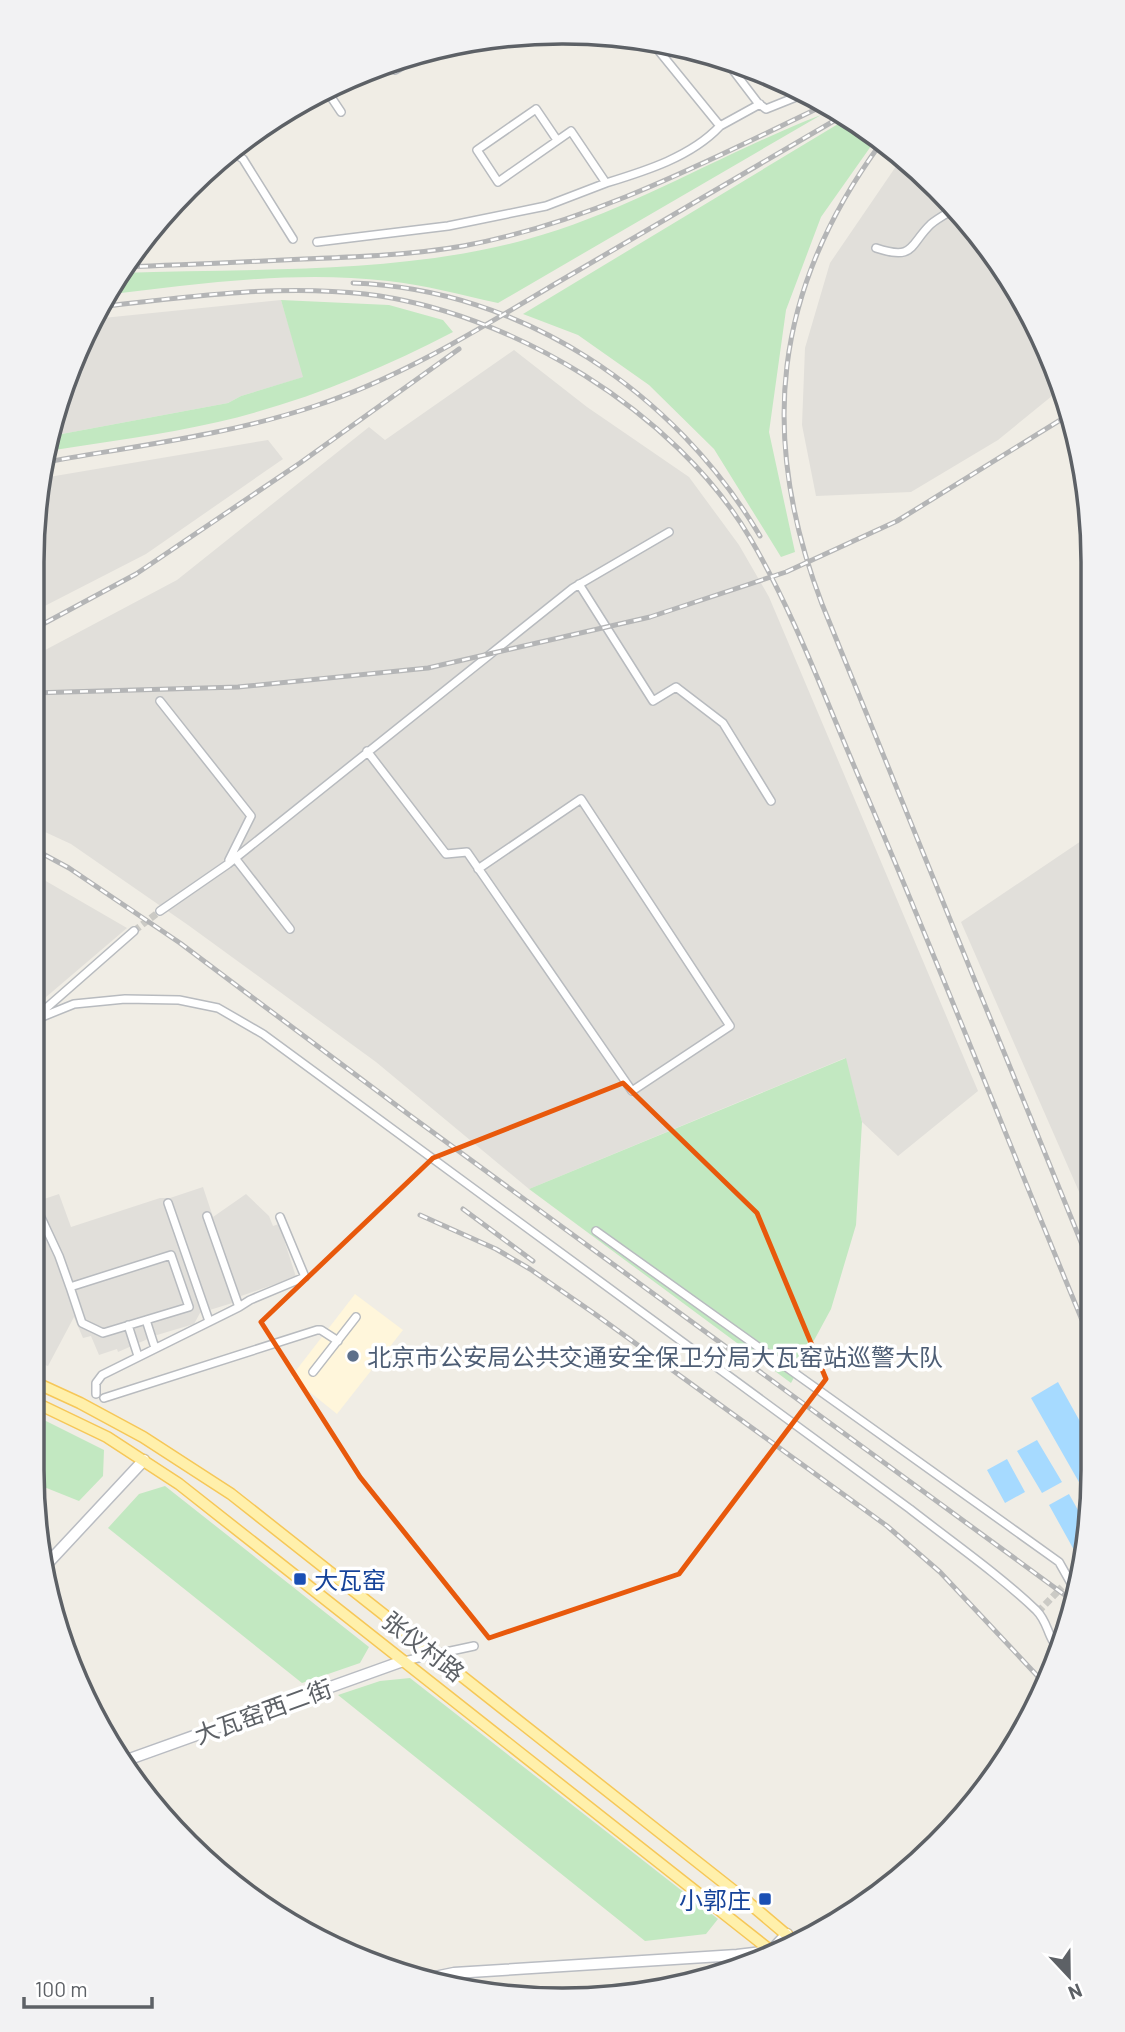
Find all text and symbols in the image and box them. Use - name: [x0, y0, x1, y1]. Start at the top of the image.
- place label: 北京市公安局公共交通安全保卫分局大瓦窑站巡警大队: [367, 1342, 943, 1371]
- marker: 北京市公安局公共交通安全保卫分局大瓦窑站巡警大队: [345, 1348, 361, 1364]
- place label: 大瓦窑: [314, 1565, 386, 1594]
- marker: 大瓦窑: [292, 1571, 308, 1587]
- street label: 张仪村路: [377, 1605, 471, 1687]
- street label: 大瓦窑西二街: [190, 1673, 336, 1749]
- place label: 小郭庄: [679, 1885, 751, 1914]
- marker: 小郭庄: [757, 1891, 773, 1907]
- north arrow: [1034, 1941, 1104, 2011]
- scale bar: [24, 1966, 152, 2010]
- text: 100 m: [35, 1976, 88, 2001]
- text: N: [1065, 1979, 1086, 2005]

